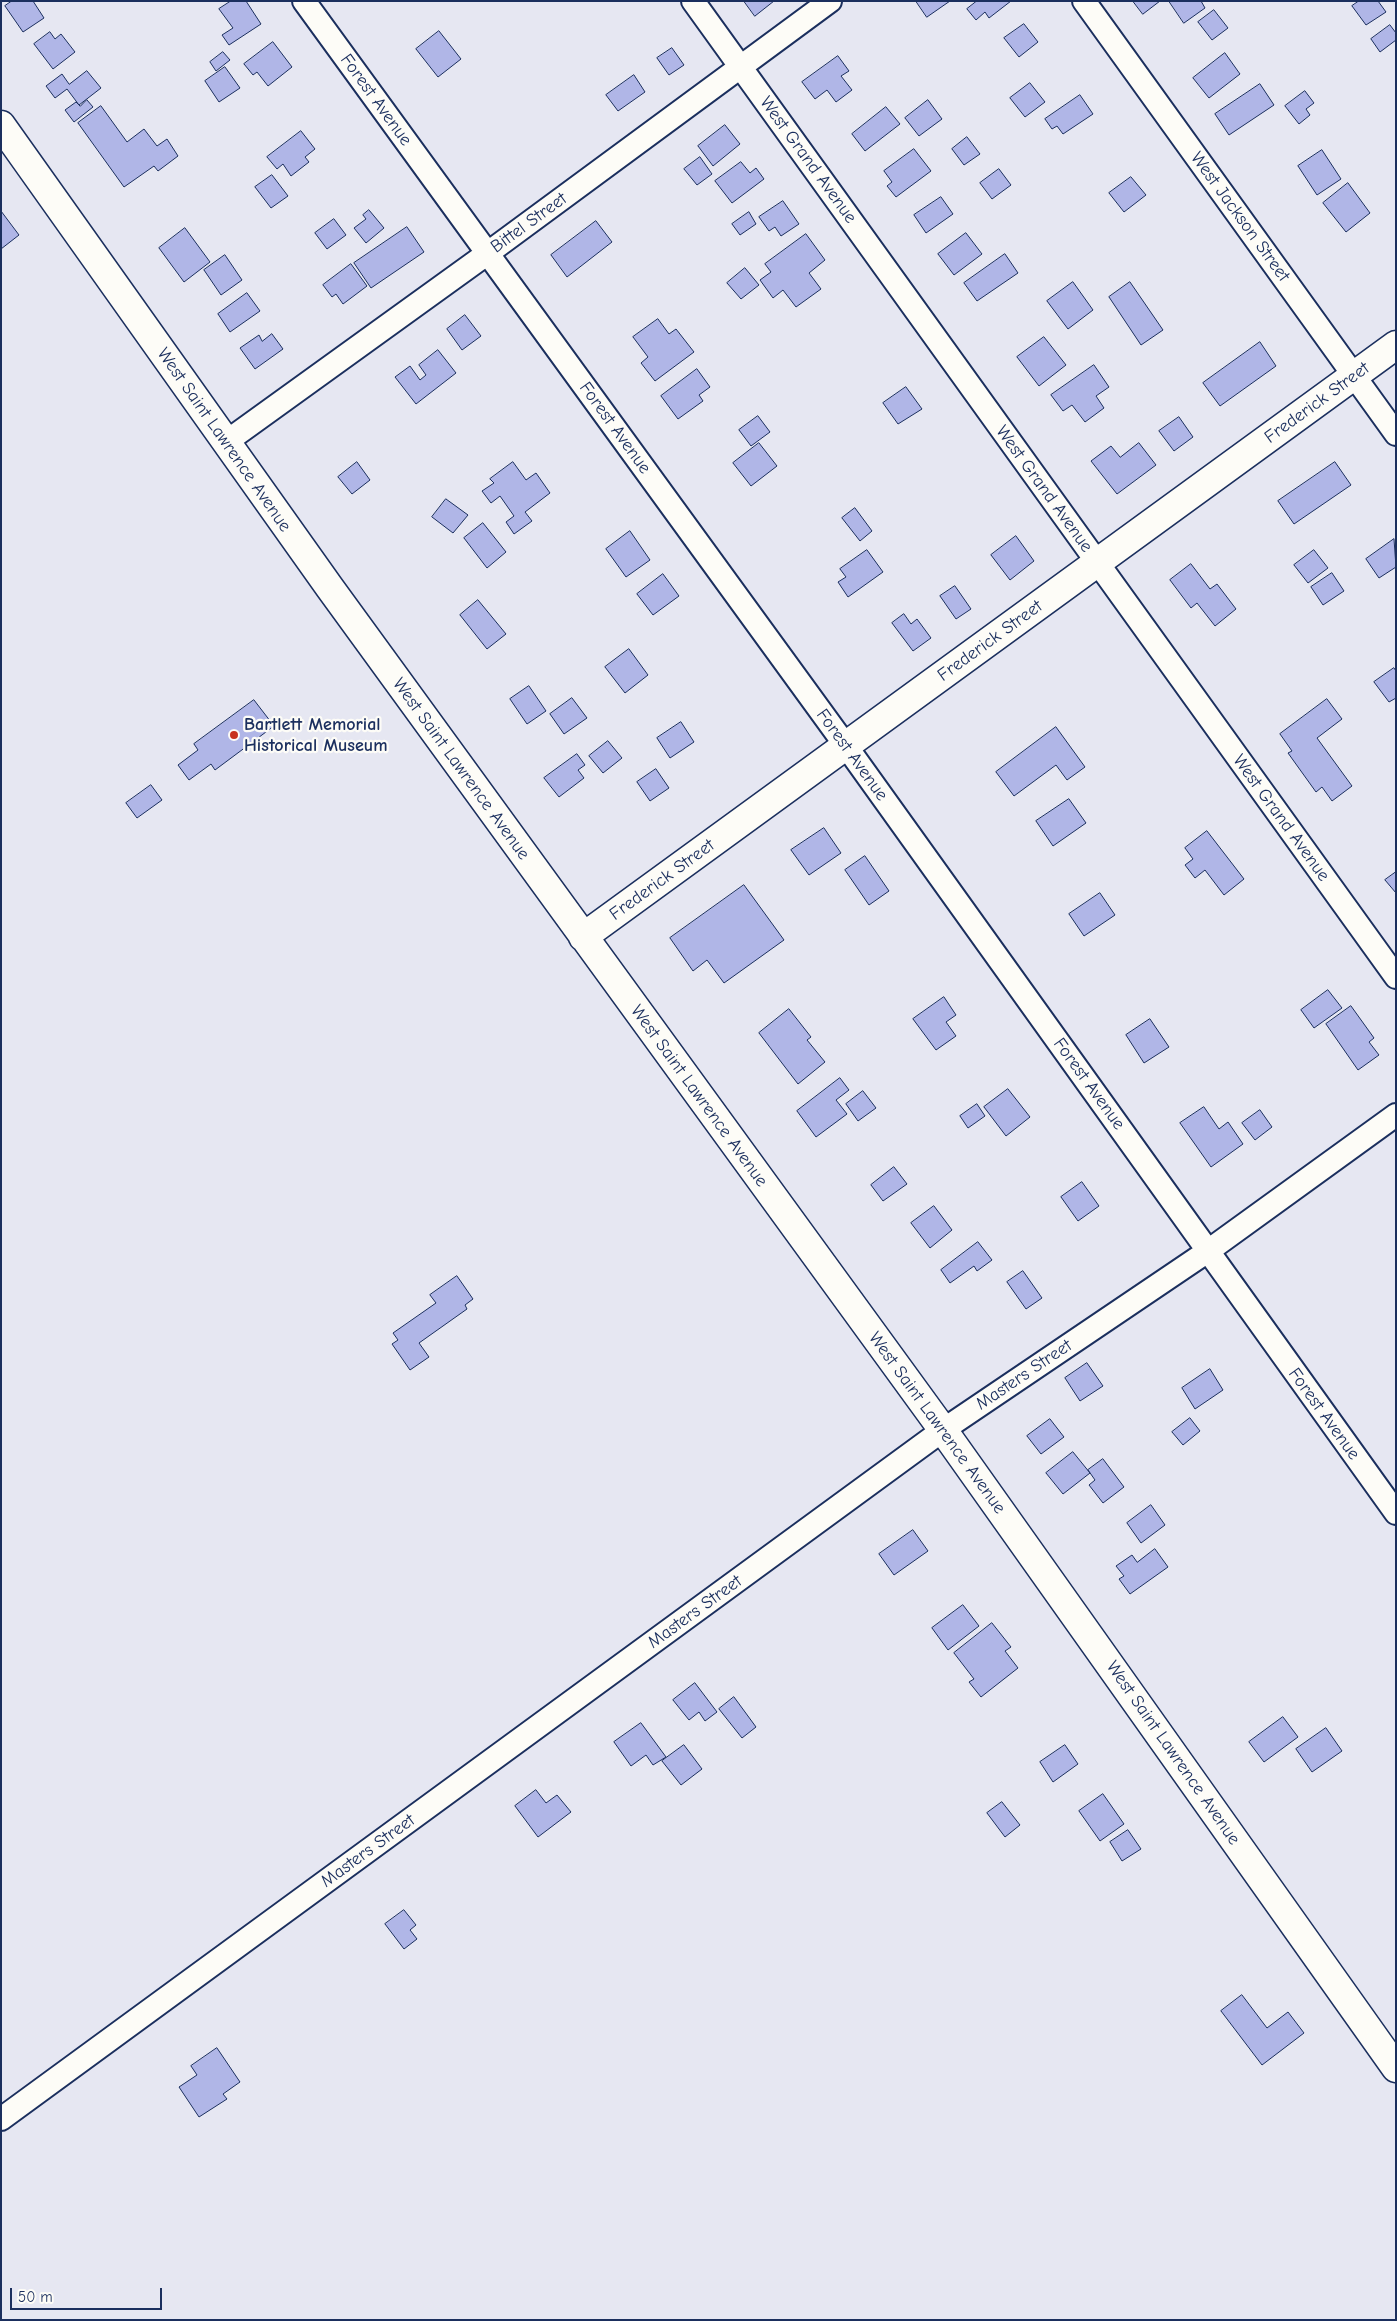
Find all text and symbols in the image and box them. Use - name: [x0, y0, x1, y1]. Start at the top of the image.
- street label: Forest Avenue: [335, 50, 417, 150]
- street label: West Grand Avenue: [755, 92, 861, 228]
- street label: West Jackson Street: [1186, 148, 1294, 286]
- street label: Bittel Street: [487, 188, 571, 258]
- street label: West Saint Lawrence Avenue: [152, 344, 296, 536]
- street label: Frederick Street: [1260, 358, 1374, 448]
- street label: Forest Avenue: [574, 378, 656, 478]
- street label: West Grand Avenue: [991, 421, 1097, 557]
- street label: Frederick Street: [933, 596, 1047, 686]
- street label: West Saint Lawrence Avenue: [388, 674, 534, 864]
- street label: Forest Avenue: [811, 705, 893, 805]
- place label: Bartlett Memorial Historical Museum: [244, 714, 388, 756]
- marker: Bartlett Memorial Historical Museum: [228, 729, 240, 741]
- street label: West Grand Avenue: [1228, 750, 1334, 886]
- street label: Frederick Street: [605, 835, 719, 925]
- street label: West Saint Lawrence Avenue: [626, 1001, 772, 1191]
- street label: Forest Avenue: [1048, 1034, 1130, 1134]
- street label: West Saint Lawrence Avenue: [864, 1328, 1010, 1518]
- street label: Masters Street: [972, 1335, 1076, 1415]
- street label: Forest Avenue: [1283, 1364, 1365, 1464]
- street label: Masters Street: [644, 1571, 746, 1653]
- street label: West Saint Lawrence Avenue: [1101, 1657, 1245, 1849]
- street label: Masters Street: [317, 1810, 419, 1892]
- scale bar: [12, 2278, 165, 2310]
- text: 50 m: [18, 2288, 53, 2306]

